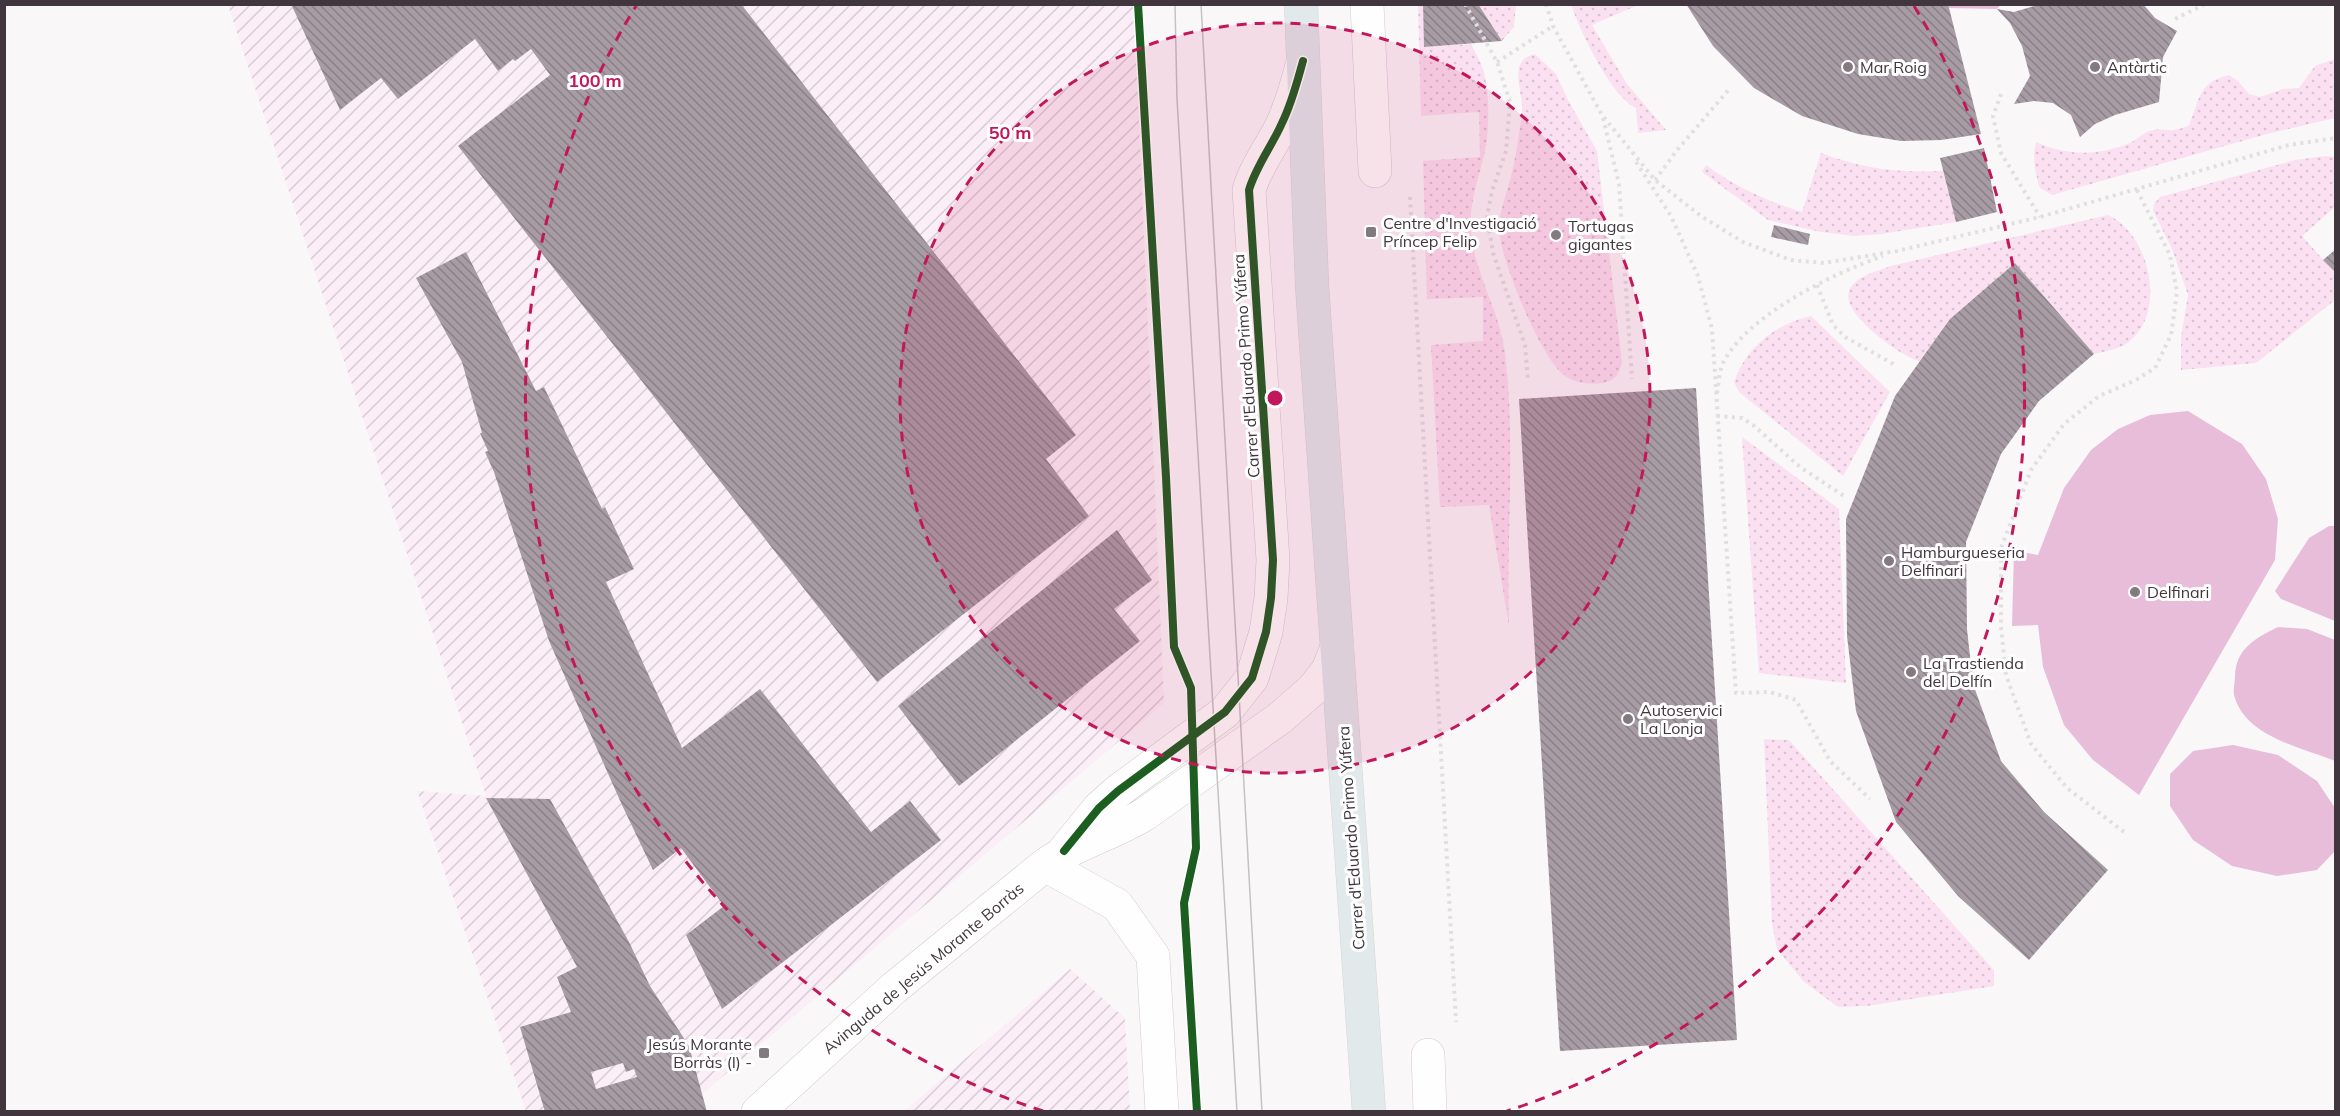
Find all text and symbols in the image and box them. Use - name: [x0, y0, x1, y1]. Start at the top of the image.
- place label: Mar Roig: [1860, 57, 1927, 77]
- place label: Antàrtic: [2107, 57, 2167, 77]
- marker: Mar Roig: [1841, 60, 1855, 74]
- marker: Antàrtic: [2088, 60, 2102, 74]
- text: 100 m: [568, 69, 622, 92]
- text: 50 m: [989, 121, 1031, 144]
- place label: Centre d'Investigació Príncep Felip: [1383, 213, 1537, 251]
- place label: Tortugas gigantes: [1568, 216, 1634, 254]
- marker: Centre d'Investigació Príncep Felip: [1364, 225, 1378, 239]
- marker: Tortugas gigantes: [1549, 228, 1563, 242]
- street label: Carrer d'Eduardo Primo Yúfera: [1228, 253, 1264, 479]
- centre of rings: [1265, 388, 1285, 408]
- place label: Hamburgueseria Delfinari: [1901, 542, 2025, 580]
- marker: Hamburgueseria Delfinari: [1882, 554, 1896, 568]
- place label: Delfinari: [2147, 582, 2209, 602]
- marker: Delfinari: [2128, 585, 2142, 599]
- place label: La Trastienda del Delfín: [1923, 653, 2024, 691]
- marker: La Trastienda del Delfín: [1904, 665, 1918, 679]
- place label: Autoservici La Lonja: [1640, 700, 1723, 738]
- marker: Autoservici La Lonja: [1621, 712, 1635, 726]
- street label: Carrer d'Eduardo Primo Yúfera: [1333, 725, 1369, 951]
- street label: Avinguda de Jesús Morante Borràs: [818, 878, 1028, 1058]
- place label: Jesús Morante Borràs (I) -: [647, 1034, 752, 1072]
- marker: Jesús Morante Borràs (I) -: [757, 1046, 771, 1060]

